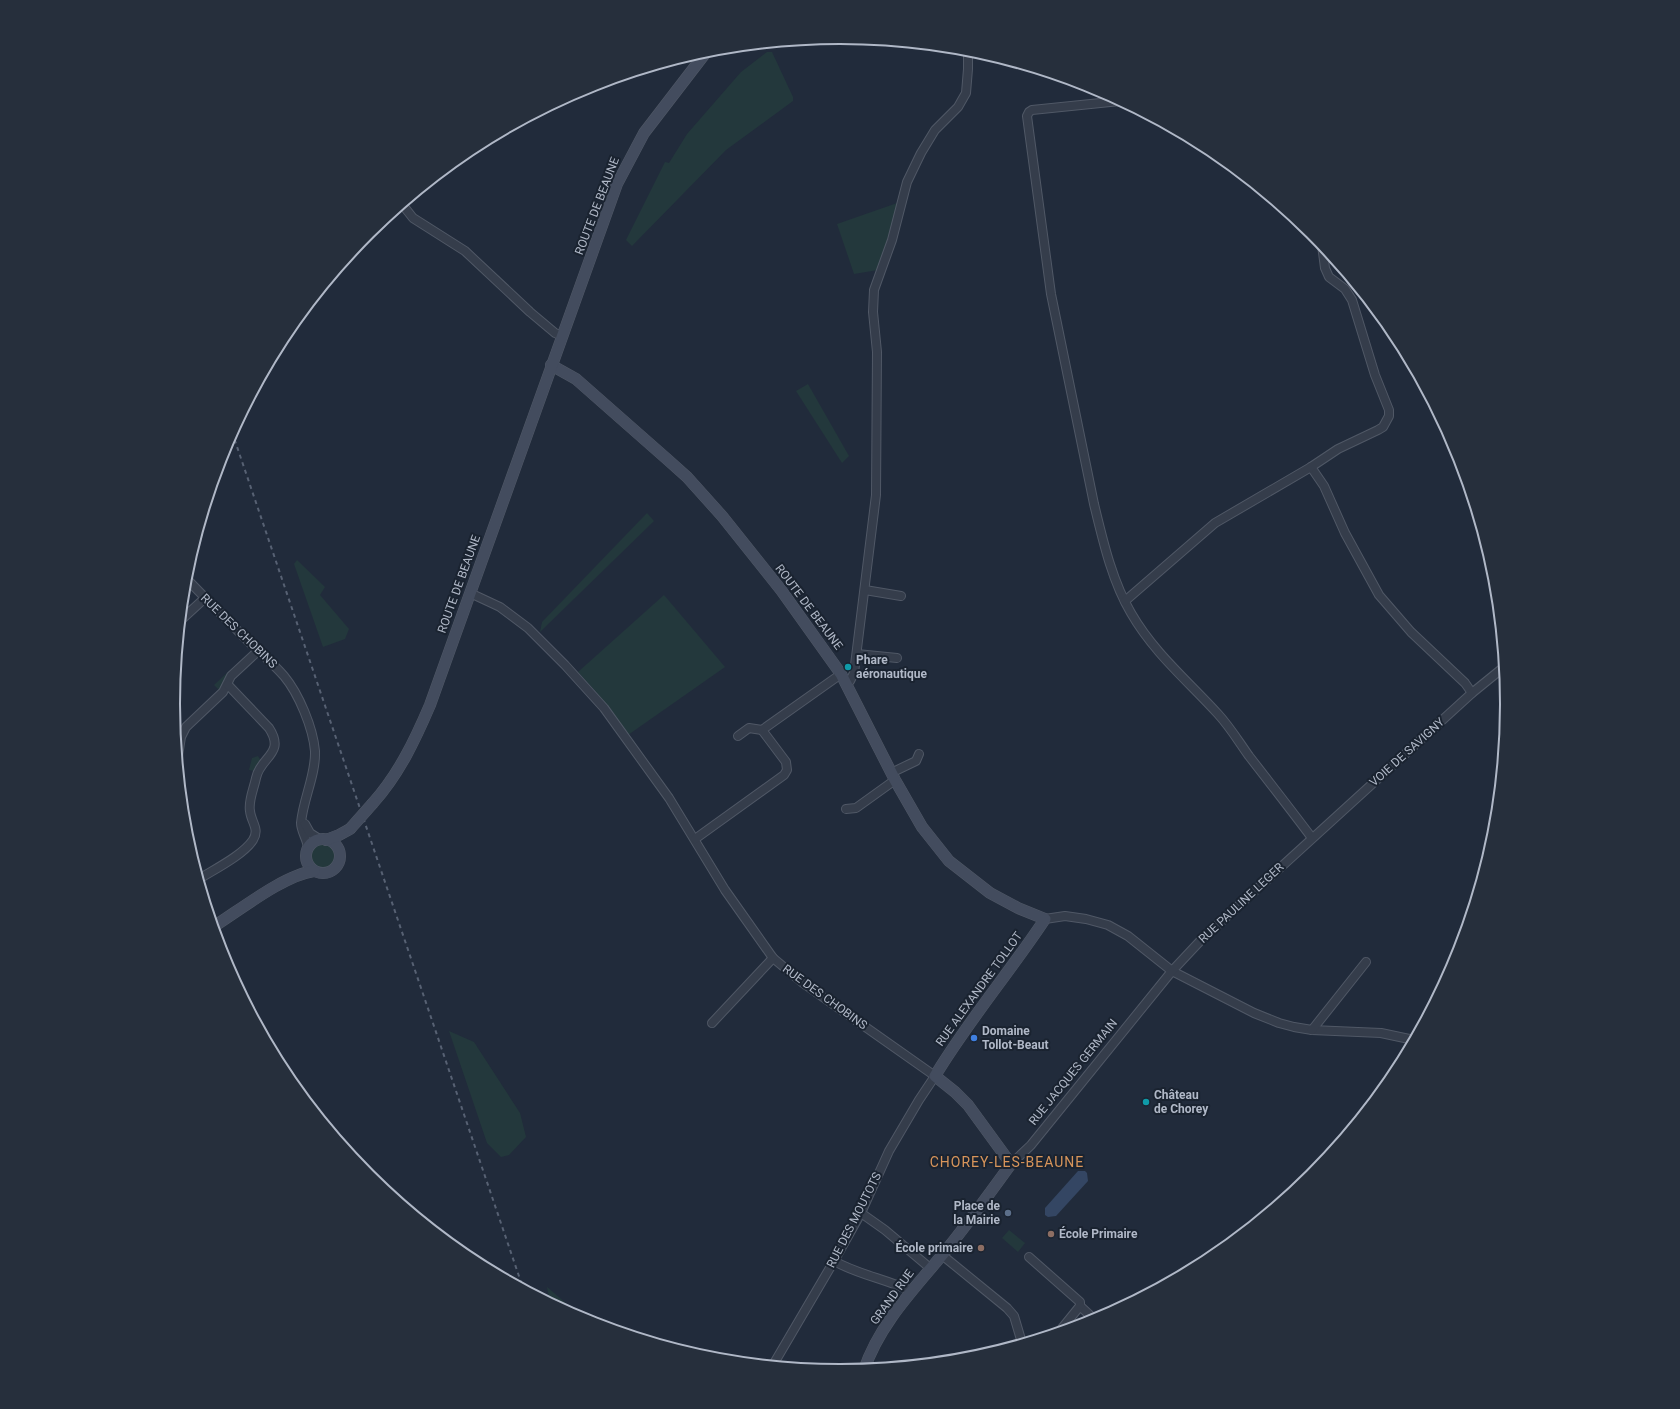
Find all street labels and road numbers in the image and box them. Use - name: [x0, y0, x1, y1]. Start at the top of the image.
- street label: ROUTE DE BEAUNE: [572, 155, 622, 257]
- street label: ROUTE DE BEAUNE: [435, 533, 483, 635]
- street label: ROUTE DE BEAUNE: [772, 562, 846, 653]
- street label: RUE DES CHOBINS: [198, 591, 280, 671]
- street label: VOIE DE SAVIGNY: [1367, 714, 1448, 789]
- street label: RUE PAULINE LEGER: [1196, 860, 1287, 946]
- street label: RUE ALEXANDRE TOLLOT: [933, 929, 1025, 1049]
- street label: RUE DES CHOBINS: [780, 962, 870, 1032]
- street label: RUE JACQUES GERMAIN: [1026, 1016, 1120, 1128]
- street label: RUE DES MOUTOTS: [824, 1170, 884, 1270]
- street label: GRAND RUE: [867, 1267, 917, 1327]

